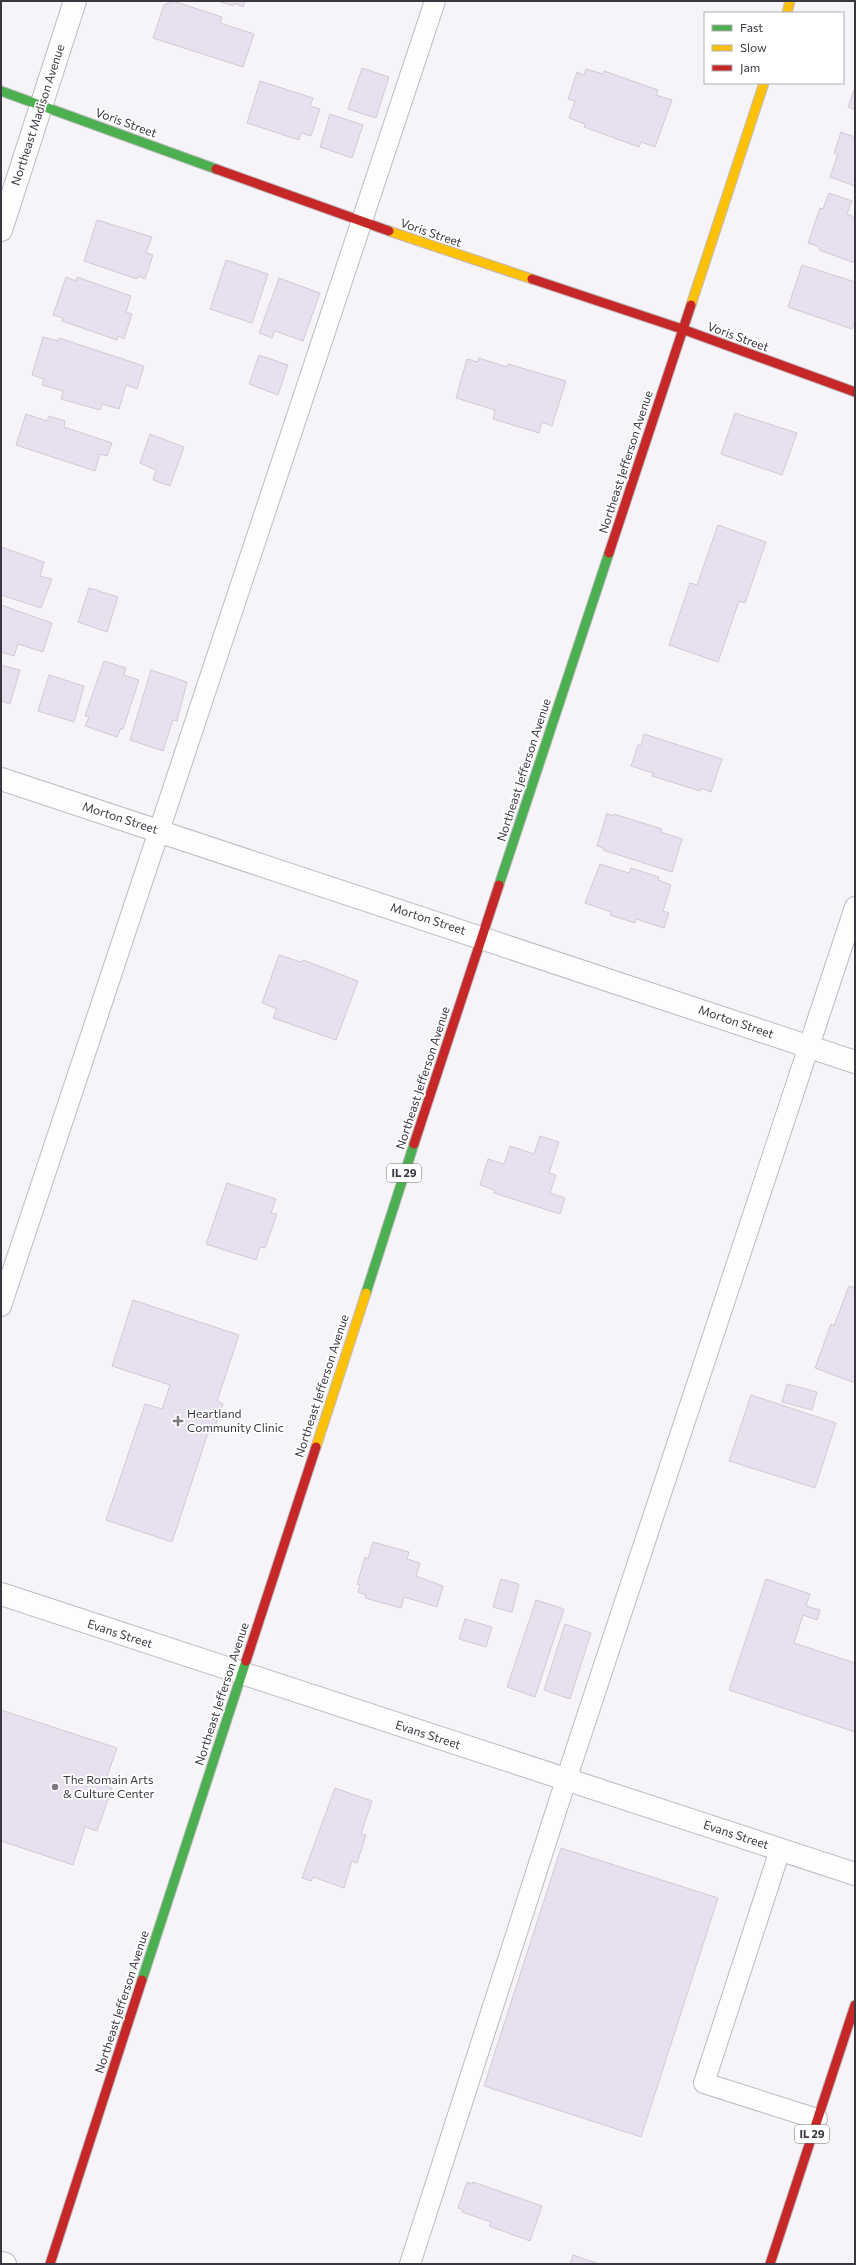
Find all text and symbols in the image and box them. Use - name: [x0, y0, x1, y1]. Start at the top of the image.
- legend: [704, 12, 844, 84]
- text: Fast: [740, 20, 763, 34]
- text: Slow: [740, 40, 767, 54]
- street label: Northeast Madison Avenue: [8, 42, 67, 187]
- text: Jam: [740, 60, 760, 75]
- street label: Voris Street: [94, 105, 159, 140]
- street label: Voris Street: [399, 215, 464, 249]
- street label: Voris Street: [706, 319, 771, 354]
- street label: Northeast Jefferson Avenue: [595, 388, 656, 535]
- street label: Northeast Jefferson Avenue: [493, 696, 554, 843]
- street label: Morton Street: [81, 798, 160, 836]
- street label: Morton Street: [389, 899, 468, 937]
- street label: Morton Street: [697, 1002, 776, 1040]
- street label: Northeast Jefferson Avenue: [392, 1004, 453, 1151]
- road number: IL 29: [387, 1164, 421, 1182]
- street label: Northeast Jefferson Avenue: [291, 1312, 352, 1459]
- place label: Heartland Community Clinic: [187, 1406, 284, 1434]
- marker: Heartland Community Clinic: [172, 1415, 184, 1427]
- street label: Evans Street: [86, 1616, 155, 1650]
- street label: Northeast Jefferson Avenue: [191, 1620, 252, 1767]
- street label: Evans Street: [394, 1717, 463, 1751]
- place label: The Romain Arts & Culture Center: [63, 1772, 155, 1800]
- marker: The Romain Arts & Culture Center: [50, 1782, 60, 1792]
- street label: Evans Street: [702, 1817, 771, 1851]
- street label: Northeast Jefferson Avenue: [91, 1928, 152, 2075]
- road number: IL 29: [795, 2125, 829, 2143]

